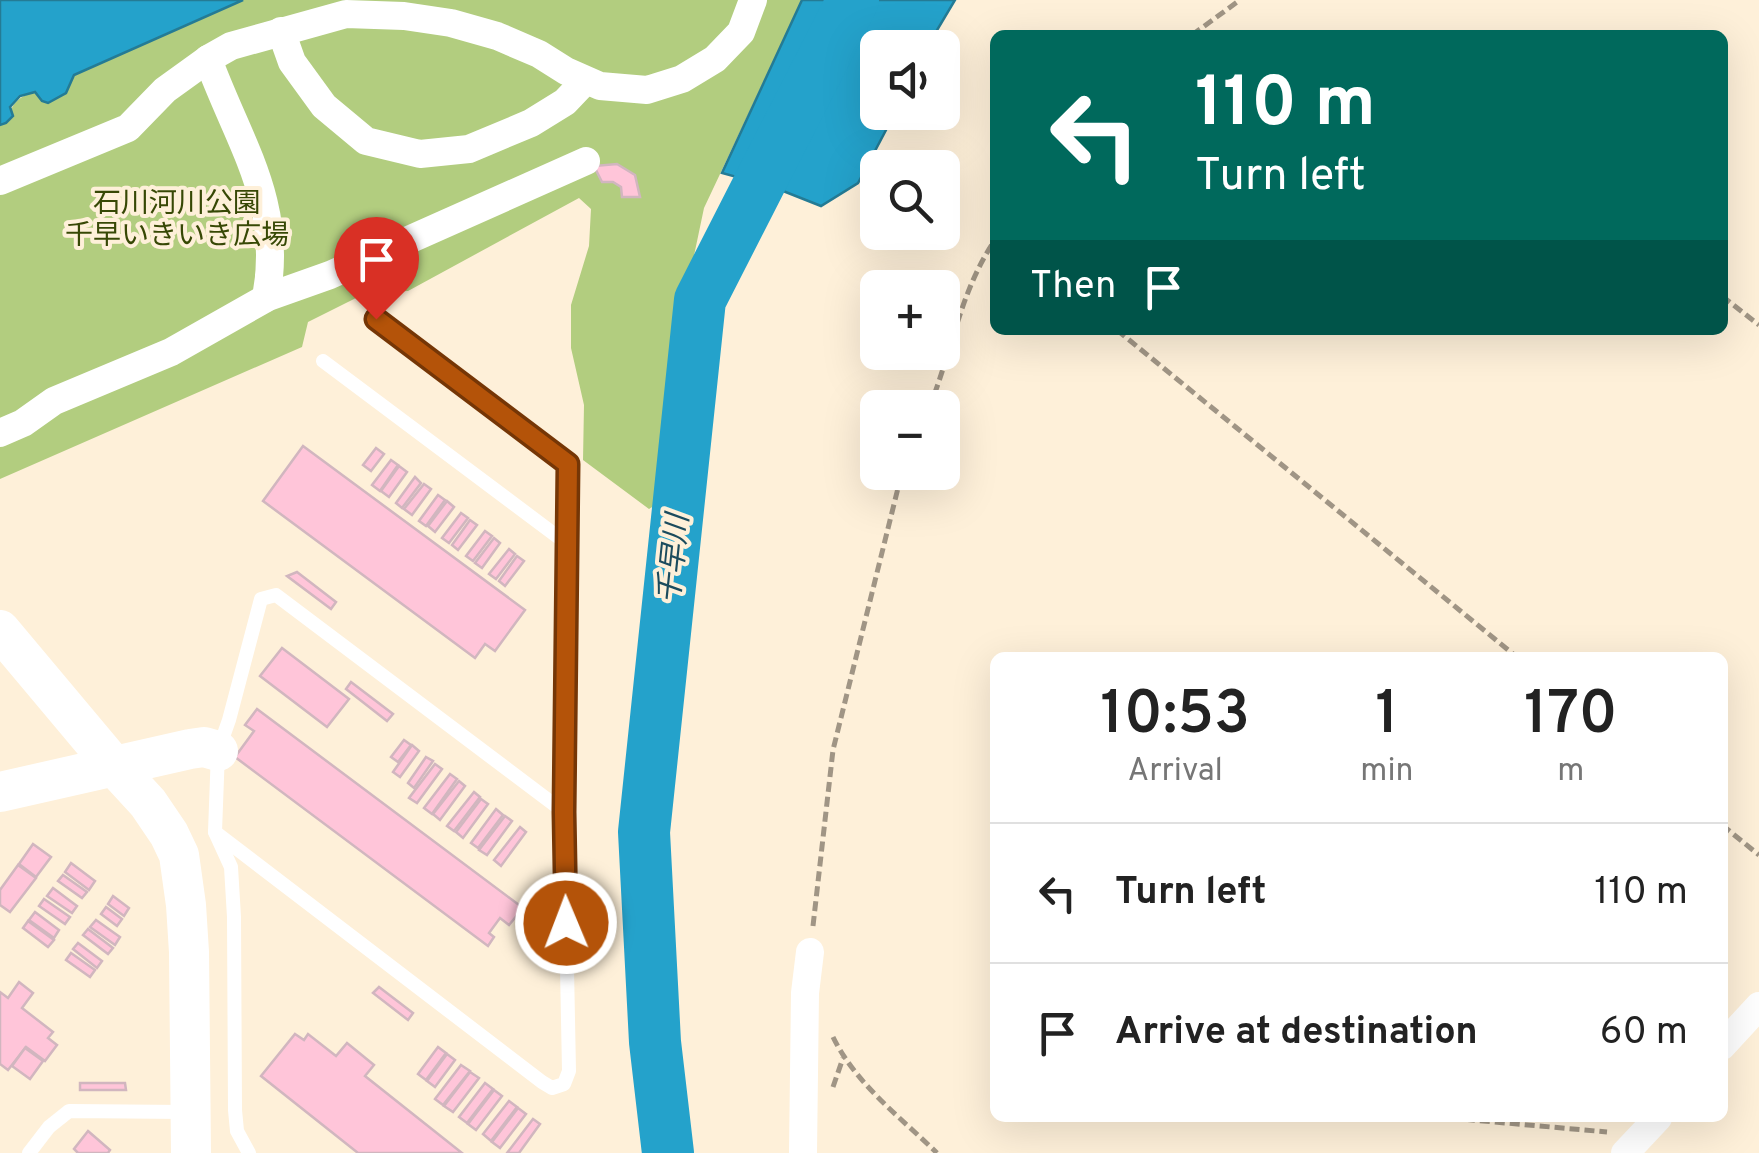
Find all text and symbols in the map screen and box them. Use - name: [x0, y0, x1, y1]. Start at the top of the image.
- map controls: [860, 30, 960, 490]
- button: sound: [860, 30, 960, 130]
- text: 110 m: [1195, 62, 1376, 151]
- icon: left: [1030, 70, 1160, 200]
- text: Turn left: [1195, 149, 1366, 206]
- button: search: [860, 150, 960, 250]
- park label: 石川河川公園 千早いきいき広場: [65, 187, 289, 255]
- pin: [334, 217, 419, 320]
- icon: arrive: [349, 232, 404, 287]
- icon: arrive: [1136, 260, 1191, 315]
- text: Then: [1030, 263, 1116, 312]
- button: +: [860, 270, 960, 370]
- button: −: [860, 390, 960, 490]
- water label: 千早川: [652, 510, 699, 606]
- text: 10:53: [1100, 679, 1250, 755]
- text: 1: [1375, 679, 1399, 755]
- text: 170: [1524, 679, 1618, 755]
- text: Arrival: [1127, 752, 1223, 792]
- text: min: [1360, 752, 1414, 792]
- text: m: [1557, 752, 1584, 792]
- icon: left: [1030, 866, 1085, 921]
- text: Turn left: [1115, 869, 1267, 918]
- text: 110 m: [1594, 869, 1688, 918]
- position arrow: [514, 871, 618, 975]
- icon: arrive: [1030, 1006, 1085, 1061]
- text: Arrive at destination: [1115, 1009, 1478, 1058]
- text: 60 m: [1600, 1009, 1688, 1058]

